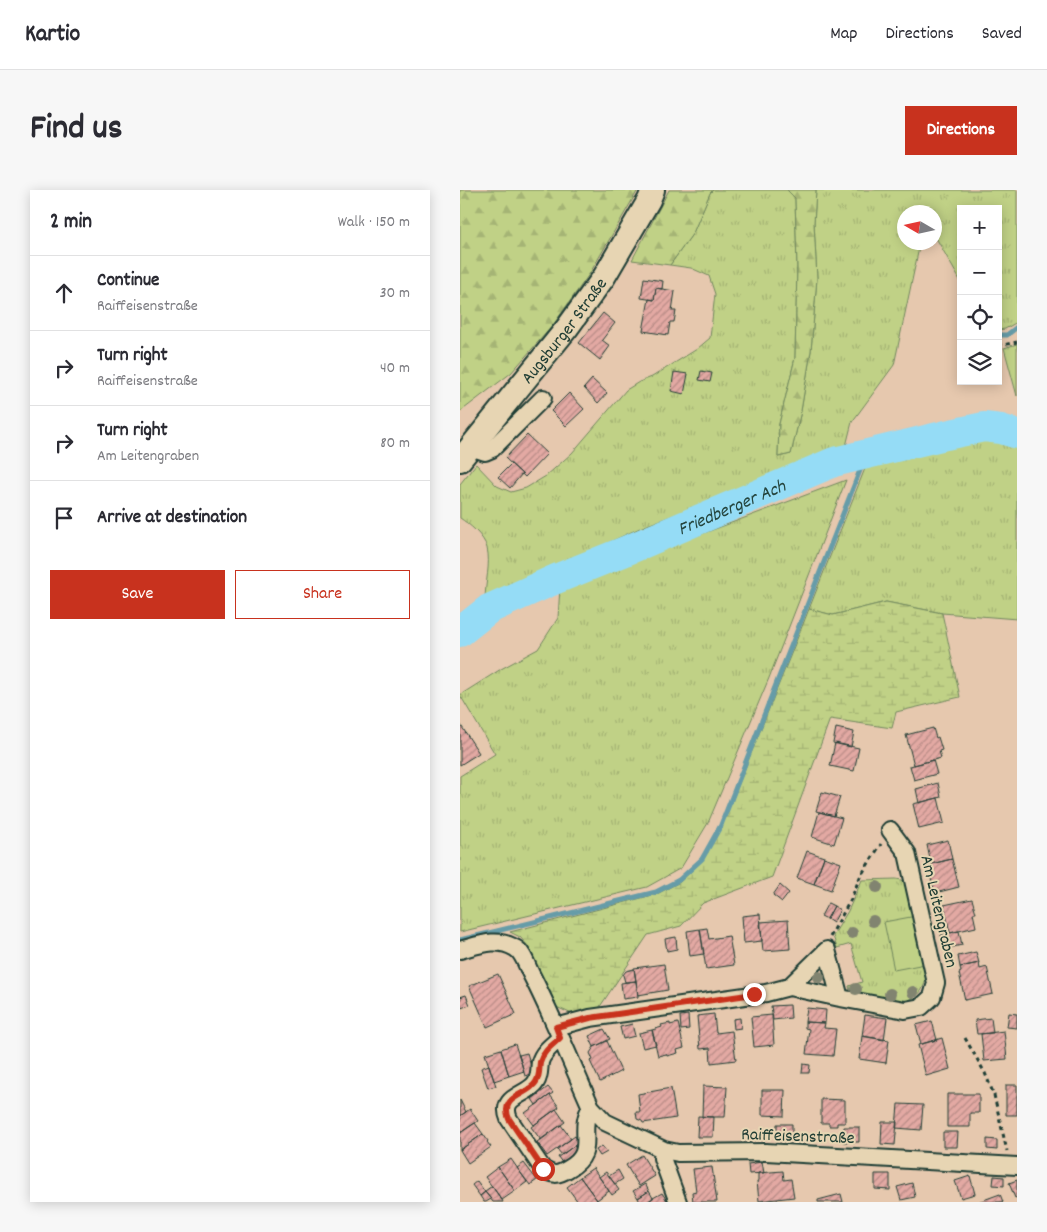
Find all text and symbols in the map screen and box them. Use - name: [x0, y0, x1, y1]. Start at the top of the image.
- text: Kartio: [25, 18, 80, 52]
- text: Map: [830, 22, 857, 47]
- text: Directions: [885, 22, 954, 47]
- text: Saved: [982, 22, 1022, 47]
- text: Find us: [30, 105, 122, 155]
- button: Directions: [905, 106, 1017, 155]
- north arrow: [897, 205, 942, 250]
- map controls: [957, 205, 1002, 385]
- button: +: [957, 205, 1002, 250]
- text: 2 min: [50, 208, 92, 238]
- text: Walk · 150 m: [338, 211, 410, 234]
- button: −: [957, 250, 1002, 295]
- text: Continue: [97, 268, 159, 295]
- street label: Augsburger Straße: [516, 273, 615, 390]
- icon: ahead: [50, 279, 78, 307]
- text: 30 m: [380, 282, 410, 305]
- text: Raiffeisenstraße: [97, 295, 198, 318]
- button: locate: [957, 295, 1002, 340]
- button: layers: [957, 340, 1002, 385]
- text: Turn right: [97, 343, 168, 370]
- icon: right: [50, 354, 78, 382]
- text: 40 m: [380, 357, 410, 380]
- text: Raiffeisenstraße: [97, 370, 198, 393]
- text: Turn right: [97, 418, 168, 445]
- icon: right: [50, 429, 78, 457]
- text: 80 m: [380, 432, 410, 455]
- text: Am Leitengraben: [97, 445, 199, 468]
- water label: Friedberger Ach: [674, 474, 792, 544]
- icon: arrive: [50, 504, 78, 532]
- text: Arrive at destination: [97, 505, 247, 532]
- button: Save: [50, 570, 225, 619]
- button: Share: [235, 570, 410, 619]
- street label: Am Leitengraben: [912, 853, 963, 970]
- route end: [743, 983, 766, 1006]
- street label: Raiffeisenstraße: [741, 1123, 855, 1152]
- route start: [532, 1158, 555, 1181]

